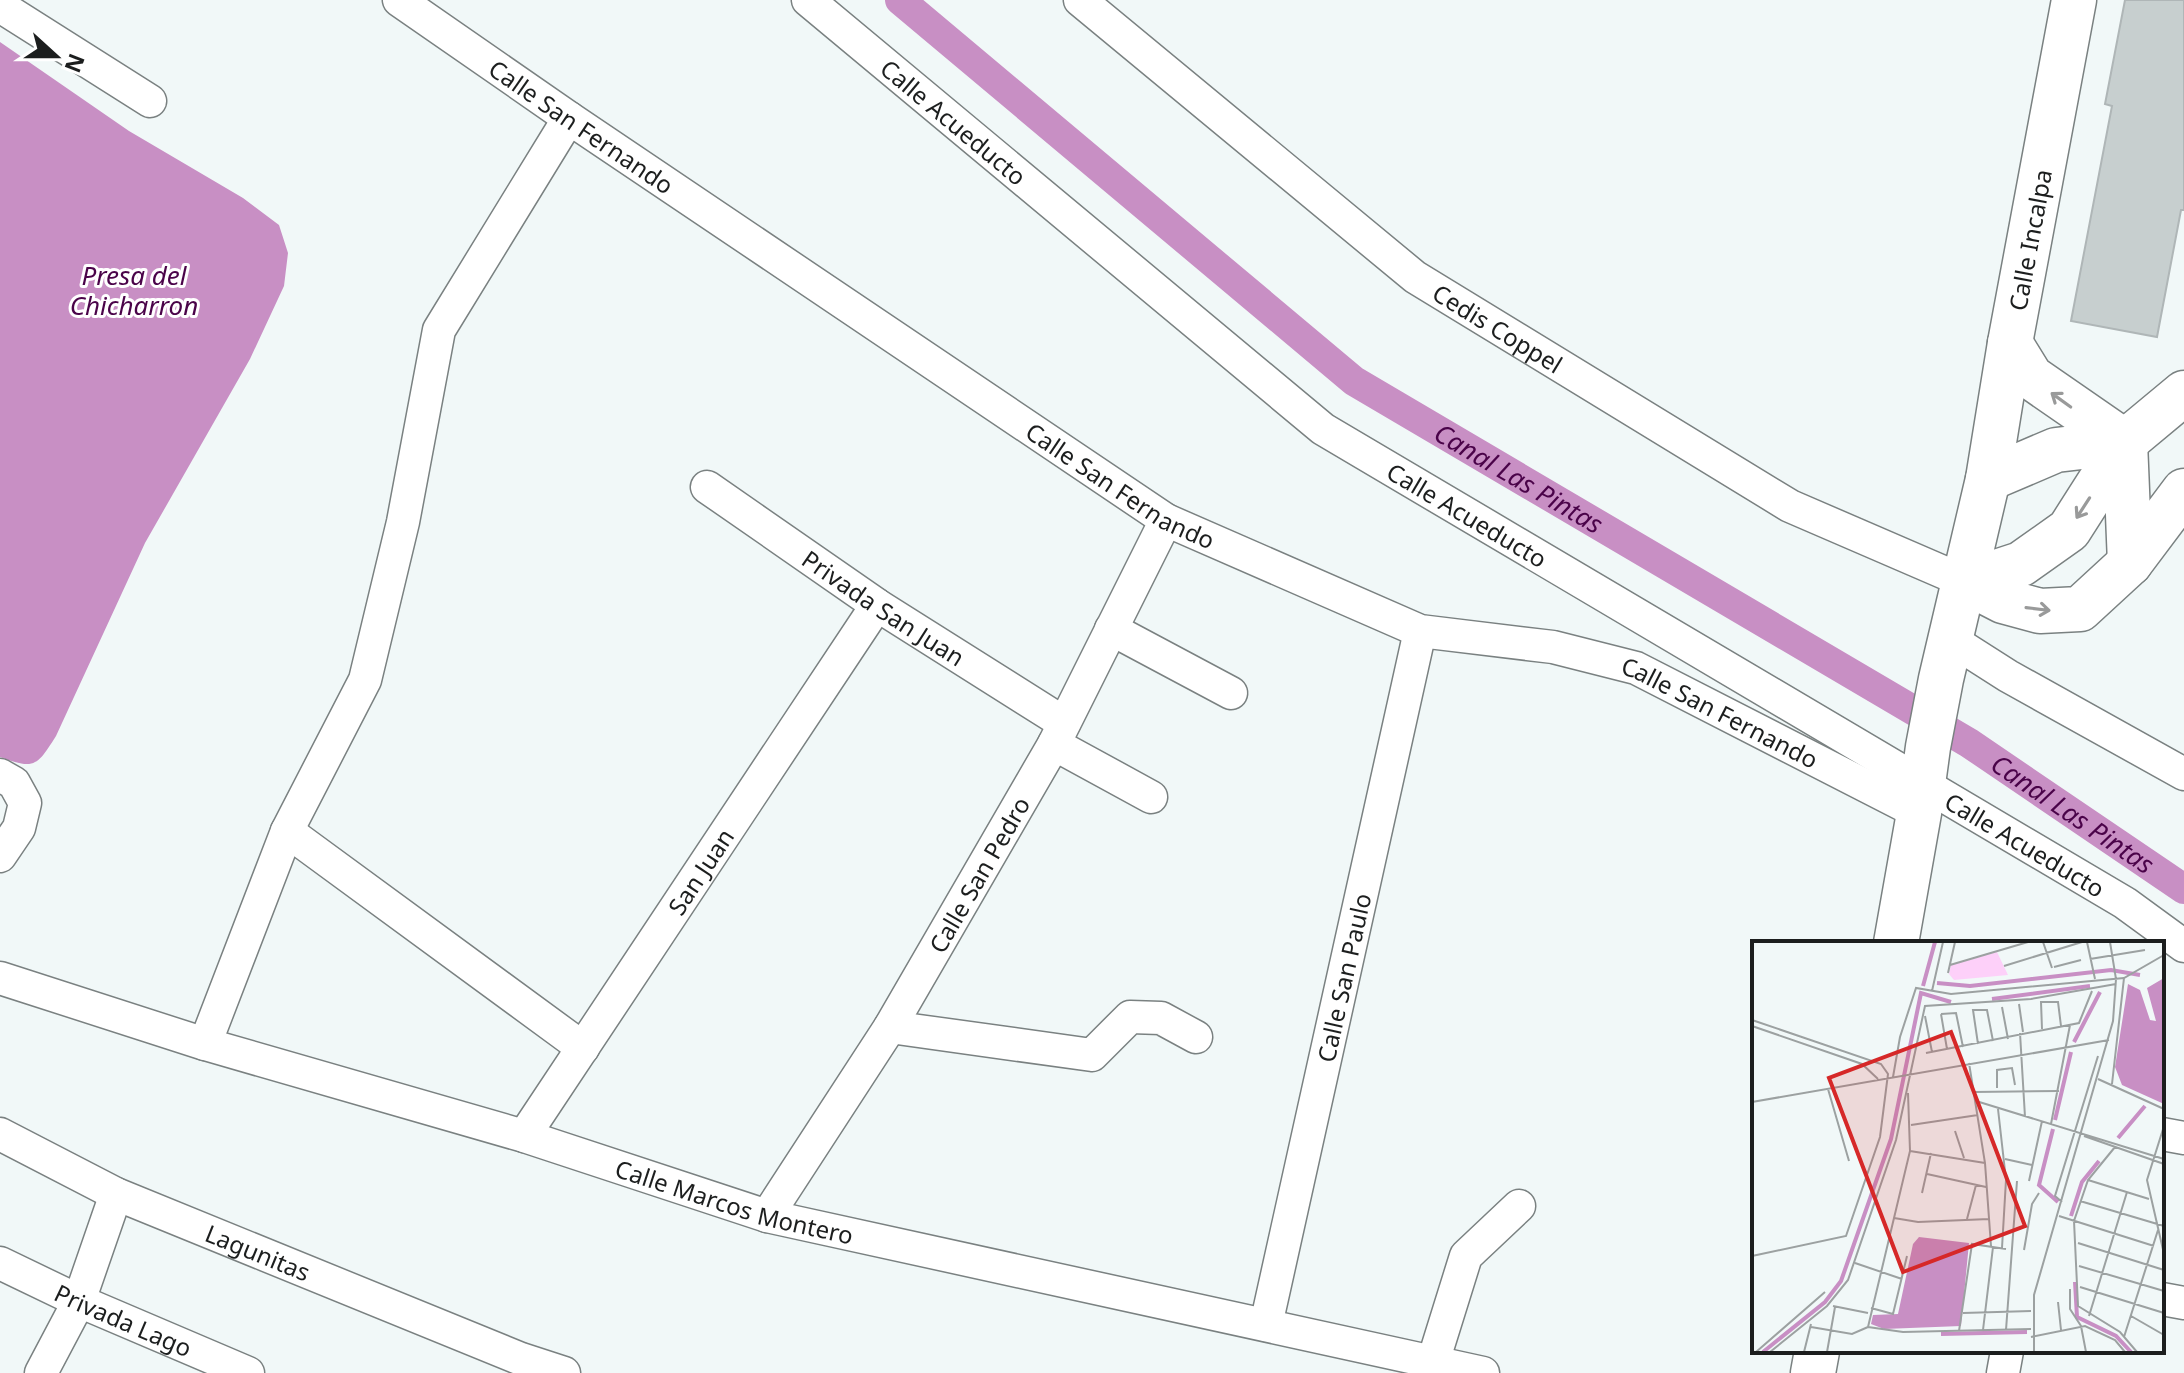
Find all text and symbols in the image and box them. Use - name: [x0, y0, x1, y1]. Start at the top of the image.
- north arrow: [16, 16, 96, 96]
- text: N: [58, 50, 93, 77]
- street label: Calle San Fernando: [483, 51, 681, 201]
- street label: Calle Acueducto: [874, 51, 1034, 192]
- street label: Calle Incalpa: [2000, 166, 2059, 313]
- water label: Presa del Chicharron: [70, 257, 198, 323]
- street label: Cedis Coppel: [1427, 275, 1569, 380]
- one-way arrow: [2051, 391, 2072, 408]
- street label: Calle San Fernando: [1020, 414, 1220, 556]
- water label: Canal Las Pintas: [1428, 414, 1610, 542]
- street label: Calle Acueducto: [1381, 454, 1553, 574]
- one-way arrow: [2074, 496, 2091, 518]
- street label: Privada San Juan: [796, 542, 971, 673]
- one-way arrow: [2024, 601, 2051, 616]
- street label: Calle San Fernando: [1618, 649, 1824, 775]
- water label: Canal Las Pintas: [1984, 745, 2162, 882]
- street label: Calle Acueducto: [1939, 784, 2111, 904]
- street label: Calle San Pedro: [920, 790, 1037, 958]
- street label: San Juan: [659, 821, 741, 921]
- street label: Calle San Paulo: [1308, 890, 1378, 1065]
- inset map: [1752, 941, 2164, 1353]
- street label: Calle Marcos Montero: [611, 1151, 857, 1251]
- street label: Lagunitas: [201, 1216, 315, 1288]
- street label: Privada Lago: [50, 1275, 197, 1364]

